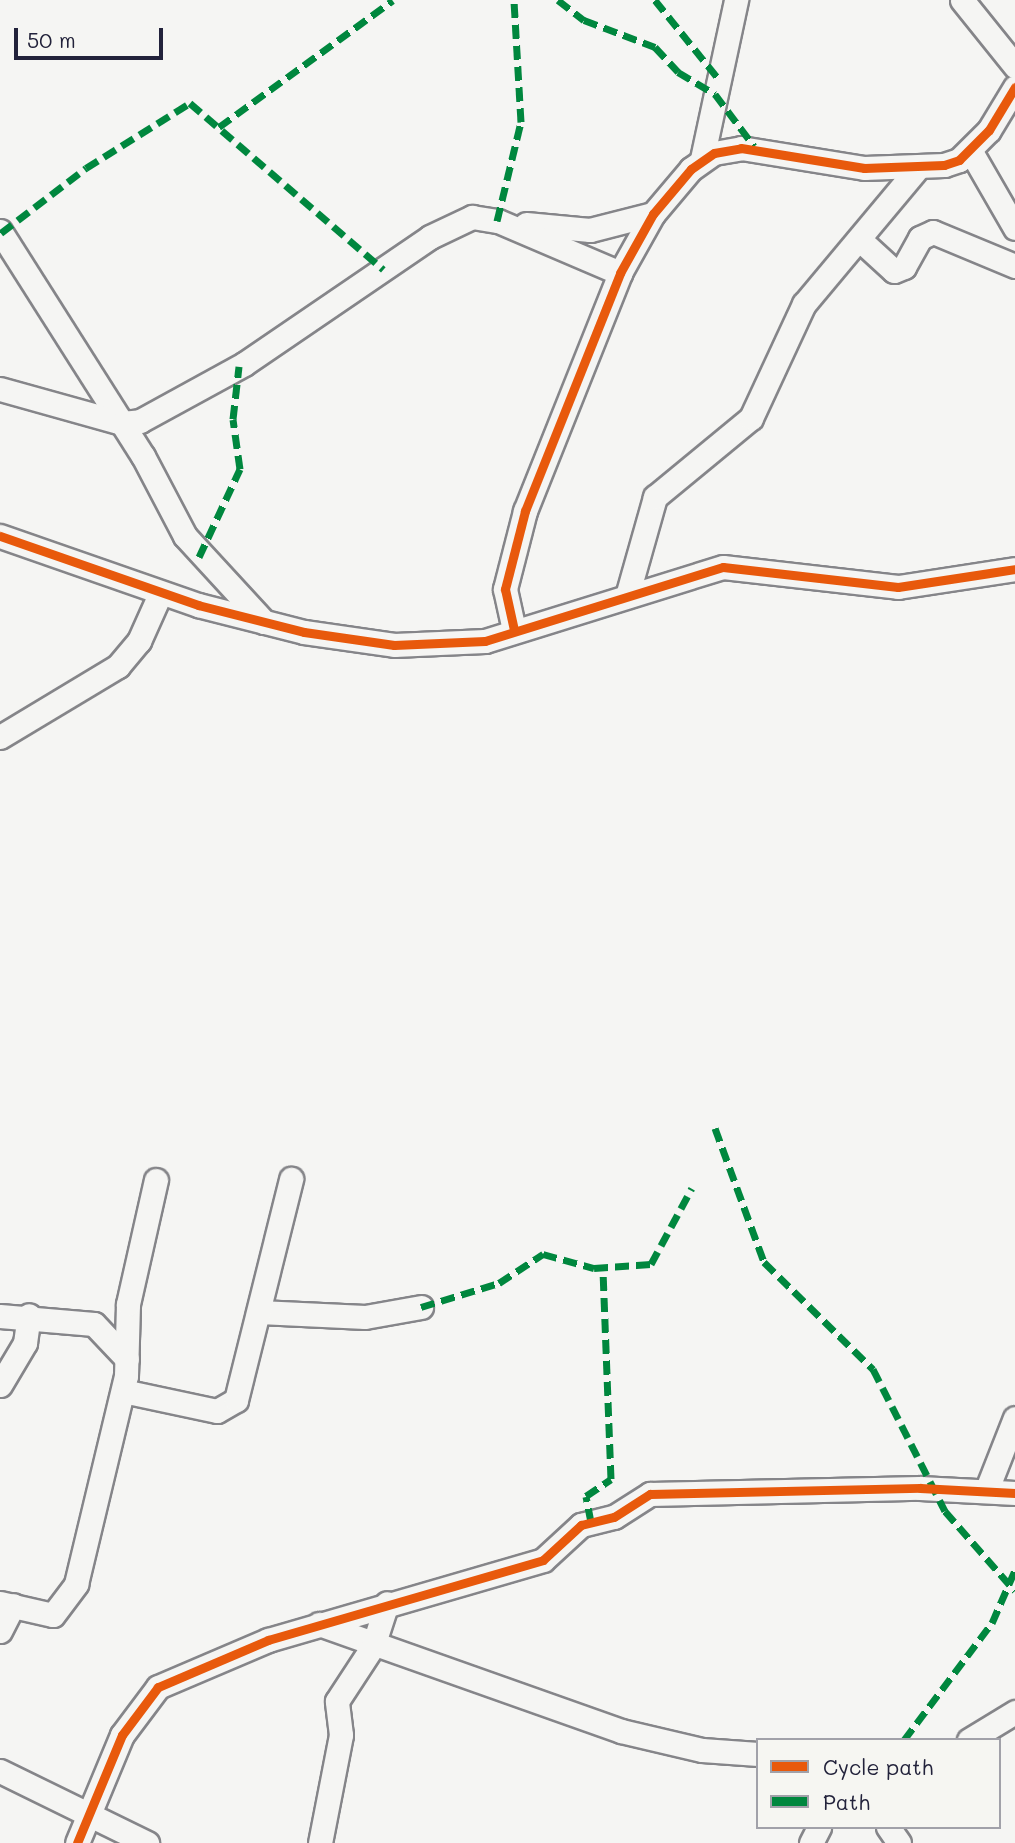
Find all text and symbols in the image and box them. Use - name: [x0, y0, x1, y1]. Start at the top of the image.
- scale bar: [18, 14, 166, 58]
- text: 50 m: [27, 26, 76, 53]
- legend: [756, 1738, 1001, 1829]
- text: Cycle path: [823, 1753, 933, 1780]
- text: Path: [823, 1788, 870, 1815]

